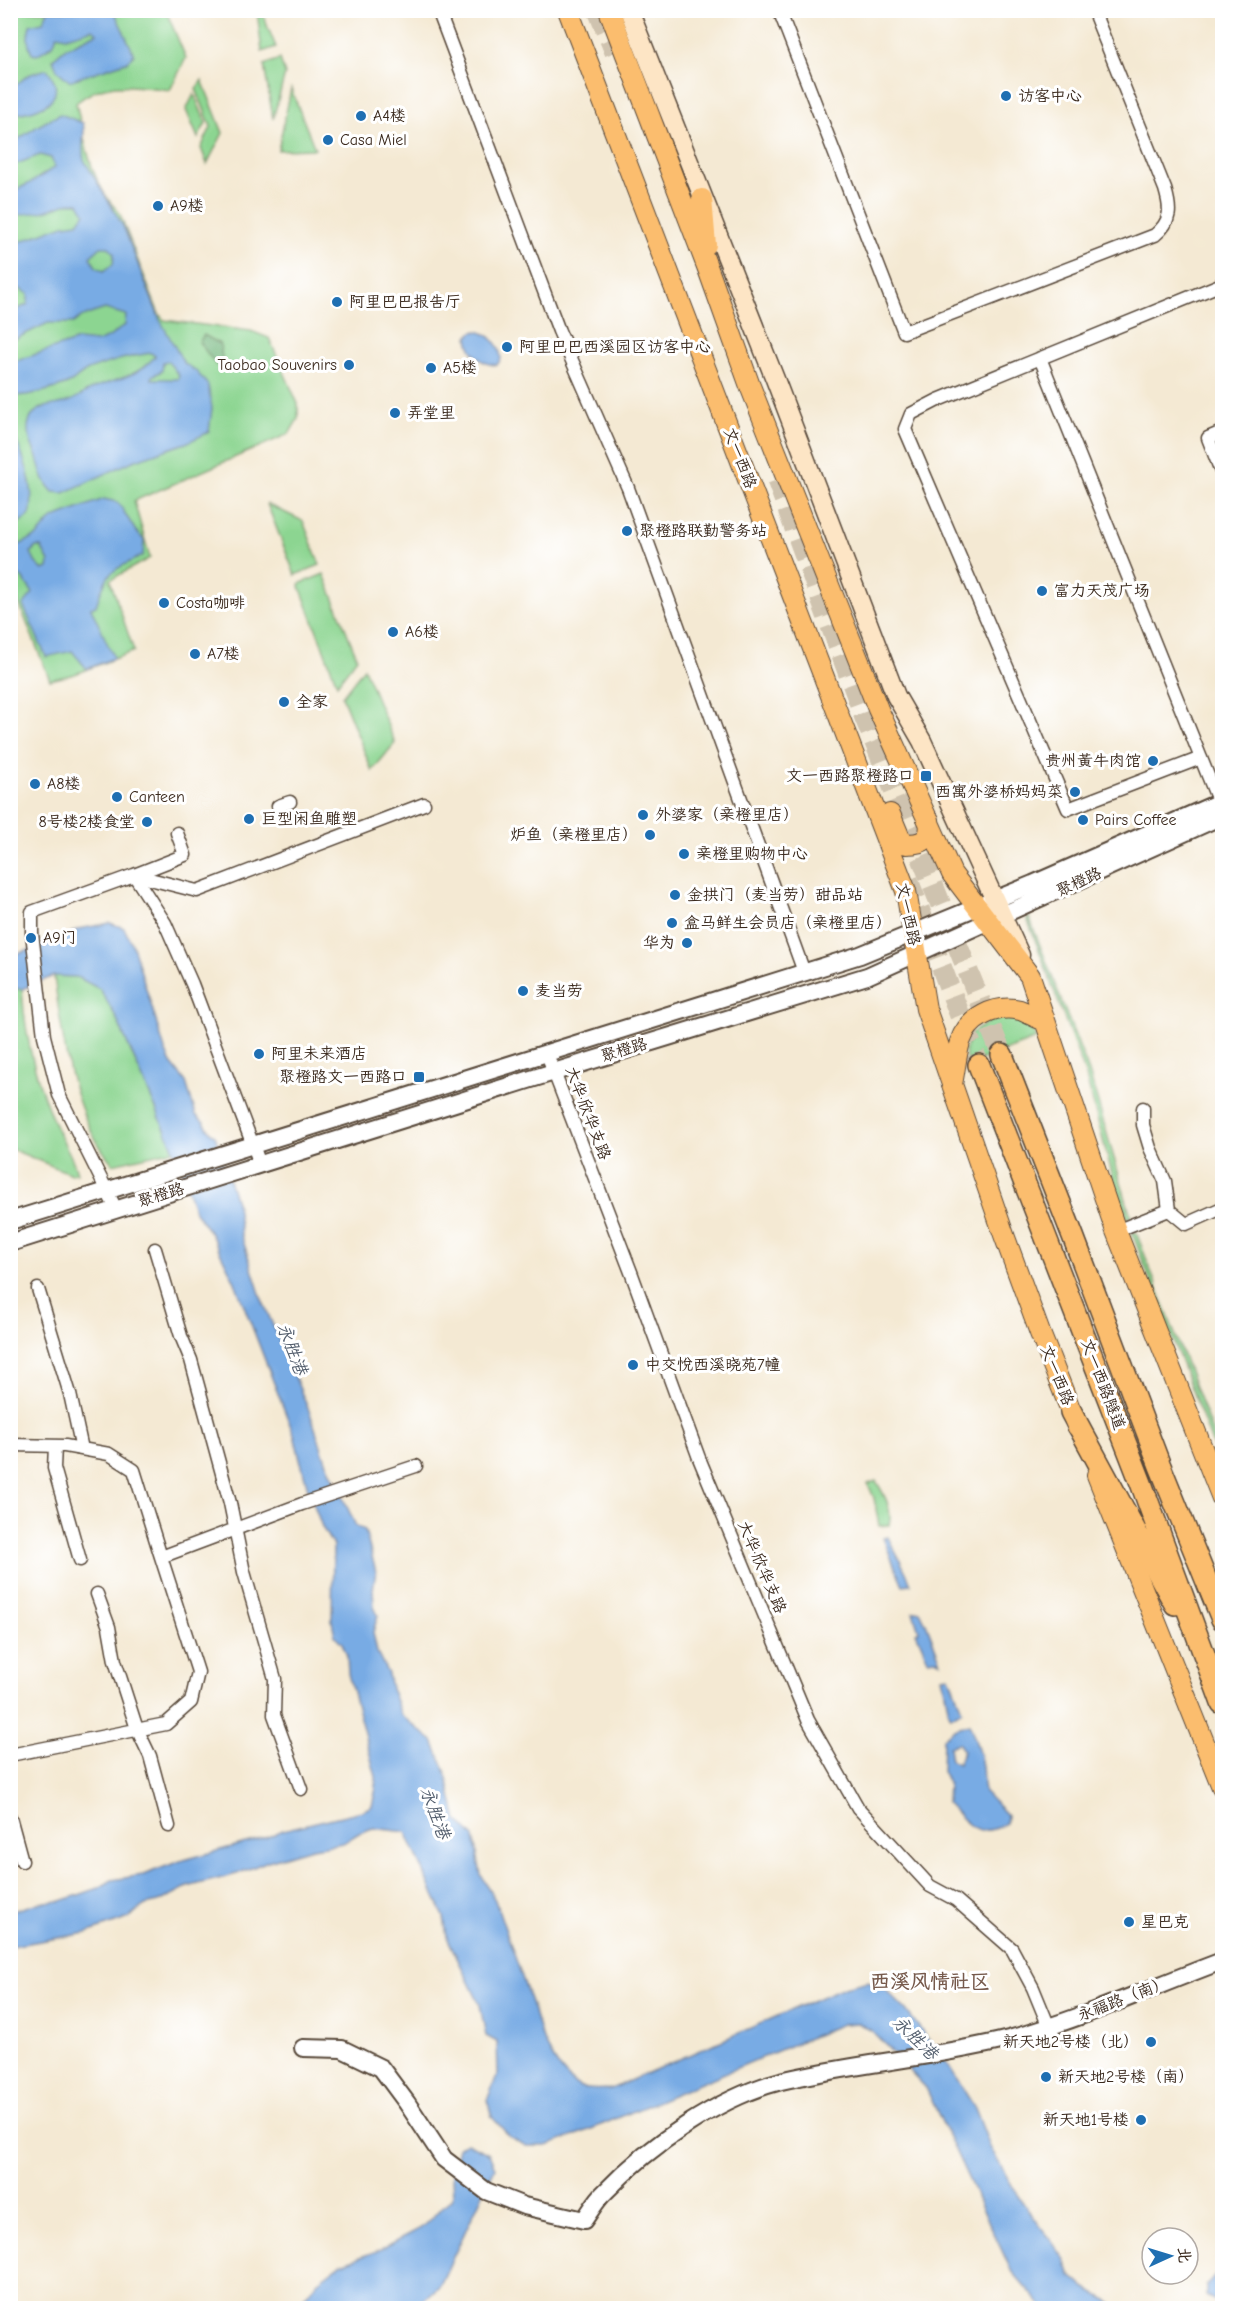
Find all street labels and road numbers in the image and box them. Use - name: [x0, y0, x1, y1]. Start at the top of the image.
- street label: 文一西路: [720, 425, 760, 491]
- street label: 聚橙路: [1053, 864, 1105, 900]
- street label: 文一西路: [893, 881, 923, 947]
- street label: 聚橙路: [598, 1034, 650, 1066]
- street label: 大华·欣华支路: [562, 1064, 614, 1162]
- street label: 聚橙路: [135, 1179, 187, 1211]
- street label: 文一西路隧道: [1077, 1336, 1129, 1432]
- street label: 文一西路: [1037, 1342, 1077, 1408]
- street label: 大华·欣华支路: [734, 1518, 790, 1616]
- street label: 永福路（南）: [1075, 1973, 1171, 2025]

